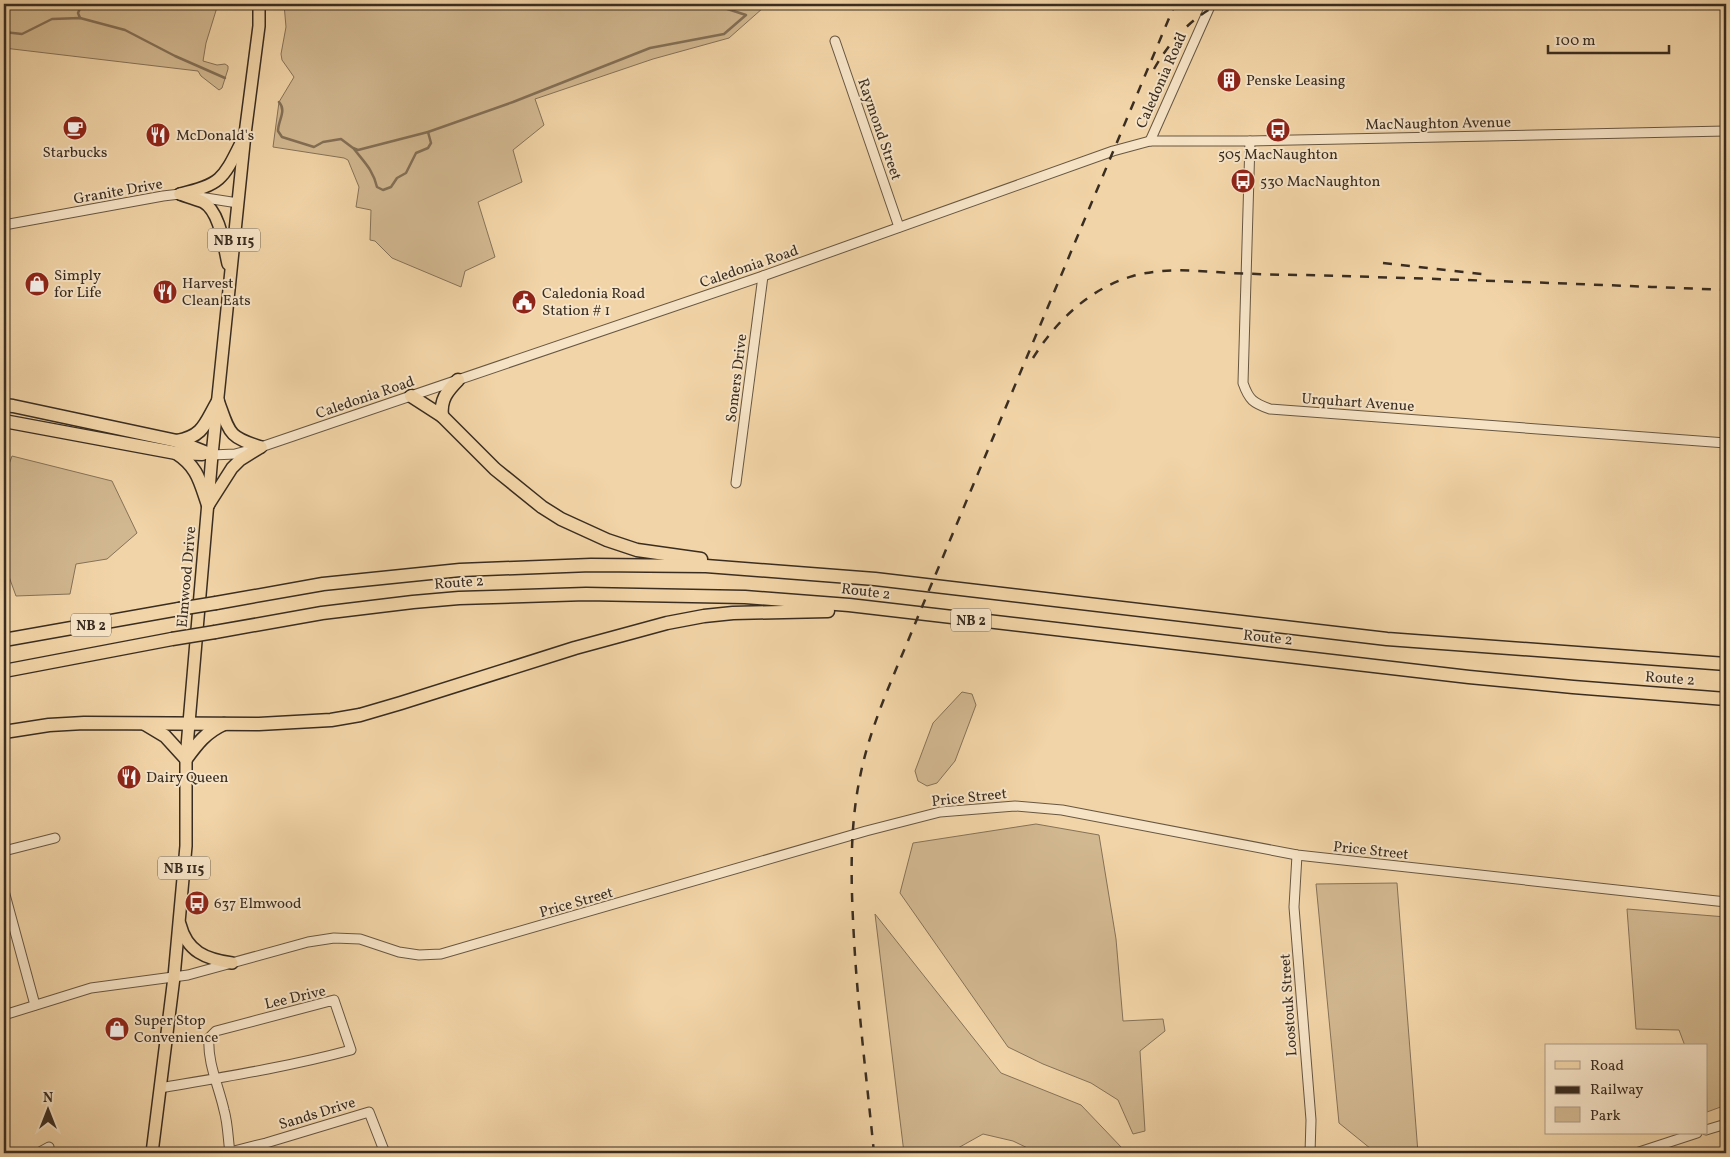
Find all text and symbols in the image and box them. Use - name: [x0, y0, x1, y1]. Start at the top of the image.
- scale bar: [1548, 22, 1669, 54]
- street label: Caledonia Road: [1132, 29, 1193, 132]
- text: 100 m: [1555, 31, 1595, 52]
- building icon: Penske Leasing: [1216, 67, 1242, 93]
- place label: Penske Leasing: [1246, 71, 1346, 92]
- street label: Raymond Street: [851, 76, 906, 183]
- street label: MacNaughton Avenue: [1365, 113, 1511, 136]
- cafe icon: Starbucks: [62, 115, 88, 141]
- bus stop icon: 505 MacNaughton: [1265, 117, 1291, 143]
- restaurant icon: McDonald's: [145, 122, 171, 148]
- place label: McDonald's: [176, 126, 254, 147]
- place label: Starbucks: [43, 143, 107, 164]
- place label: 505 MacNaughton: [1218, 145, 1338, 166]
- bus stop icon: 530 MacNaughton: [1230, 168, 1256, 194]
- place label: 530 MacNaughton: [1260, 172, 1381, 193]
- street label: Granite Drive: [72, 174, 164, 211]
- road number: NB 115: [208, 228, 260, 252]
- street label: Caledonia Road: [697, 241, 802, 294]
- place label: Simply for Life: [54, 266, 102, 304]
- shop icon: Simply for Life: [24, 271, 50, 297]
- place label: Harvest Clean Eats: [182, 274, 251, 312]
- restaurant icon: Harvest Clean Eats: [152, 279, 178, 305]
- place label: Caledonia Road Station # 1: [542, 284, 645, 322]
- public building icon: Caledonia Road Station # 1: [511, 289, 537, 315]
- street label: Somers Drive: [722, 333, 753, 424]
- street label: Caledonia Road: [313, 372, 418, 425]
- street label: Urquhart Avenue: [1301, 389, 1415, 418]
- street label: Elmwood Drive: [173, 526, 202, 629]
- street label: Route 2: [434, 571, 485, 596]
- street label: Route 2: [840, 579, 892, 606]
- road number: NB 2: [951, 608, 991, 632]
- road number: NB 2: [71, 614, 111, 636]
- street label: Route 2: [1242, 625, 1294, 652]
- street label: Route 2: [1644, 667, 1695, 692]
- restaurant icon: Dairy Queen: [116, 764, 142, 790]
- place label: Dairy Queen: [146, 768, 229, 789]
- street label: Price Street: [930, 784, 1008, 813]
- street label: Price Street: [1332, 837, 1410, 866]
- road number: NB 115: [158, 856, 210, 880]
- street label: Price Street: [537, 883, 616, 924]
- bus stop icon: 637 Elmwood: [184, 890, 210, 916]
- place label: 637 Elmwood: [214, 894, 301, 915]
- street label: Loostouk Street: [1275, 953, 1304, 1057]
- street label: Lee Drive: [263, 981, 328, 1016]
- place label: Super Stop Convenience: [134, 1011, 218, 1049]
- shop icon: Super Stop Convenience: [104, 1016, 130, 1042]
- legend: [1545, 1044, 1708, 1134]
- text: Road: [1590, 1056, 1624, 1077]
- text: Railway: [1590, 1080, 1643, 1101]
- north arrow: [22, 1084, 72, 1134]
- text: N: [43, 1089, 53, 1108]
- street label: Sands Drive: [276, 1093, 358, 1136]
- text: Park: [1590, 1106, 1621, 1127]

